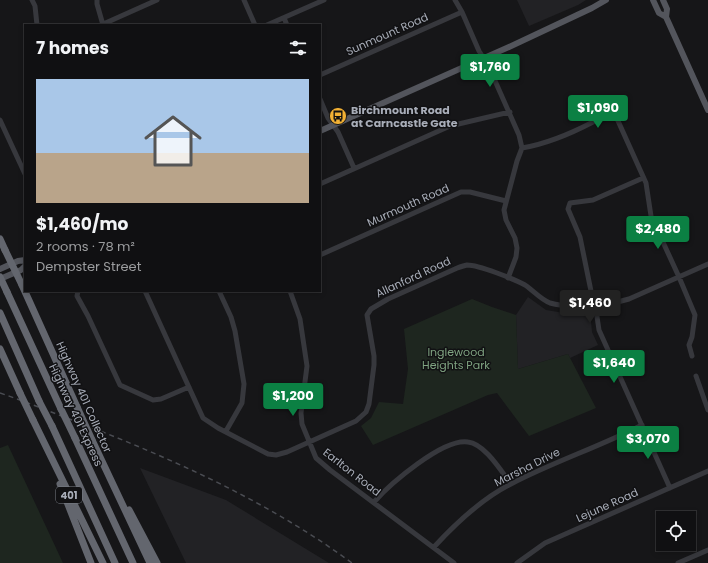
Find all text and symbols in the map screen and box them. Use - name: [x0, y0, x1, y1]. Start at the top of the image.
- street label: Sunmount Road: [343, 9, 431, 59]
- text: 7 homes: [36, 36, 109, 60]
- icon: filters: [287, 37, 309, 59]
- pin: $1,760: [457, 54, 523, 88]
- text: $1,760: [470, 57, 510, 76]
- pin: $1,090: [565, 95, 631, 129]
- text: $1,090: [577, 98, 619, 117]
- place label: Birchmount Road at Carncastle Gate: [351, 102, 458, 131]
- icon: home: [137, 105, 209, 177]
- bus stop icon: Birchmount Road at Carncastle Gate: [328, 106, 348, 126]
- street label: Murmouth Road: [364, 180, 452, 230]
- text: $1,460/mo: [36, 212, 128, 236]
- pin: $2,480: [625, 216, 691, 250]
- text: $2,480: [635, 219, 681, 238]
- text: 2 rooms · 78 m²: [36, 237, 135, 256]
- street label: Allanford Road: [373, 253, 453, 301]
- text: Dempster Street: [36, 257, 141, 276]
- pin: $1,460: [557, 290, 623, 324]
- text: $1,460: [569, 293, 611, 312]
- street label: Highway 401 Collector: [52, 339, 116, 455]
- park label: Inglewood Heights Park: [422, 344, 490, 373]
- pin: $1,640: [581, 350, 647, 384]
- text: $1,640: [593, 353, 635, 372]
- street label: Highway 401 Express: [45, 361, 107, 469]
- pin: $1,200: [260, 383, 326, 417]
- text: $1,200: [272, 386, 314, 405]
- pin: $3,070: [615, 426, 681, 460]
- text: $3,070: [626, 429, 670, 448]
- street label: Earlton Road: [320, 444, 384, 500]
- street label: Marsha Drive: [491, 444, 563, 490]
- street label: Lejune Road: [573, 484, 641, 526]
- road number: 401: [56, 487, 82, 503]
- map controls: [656, 511, 696, 551]
- button: locate: [656, 511, 696, 551]

